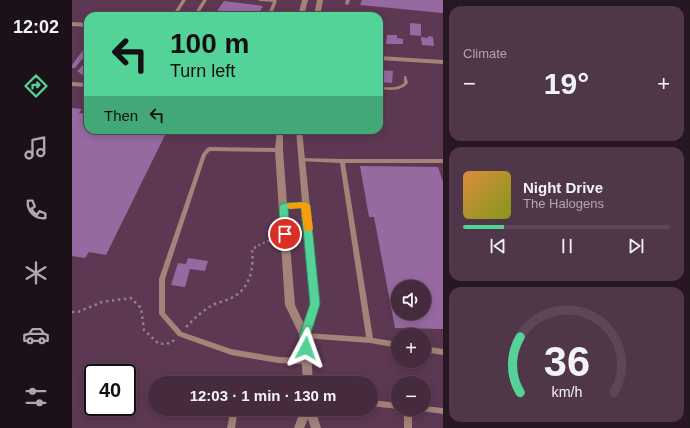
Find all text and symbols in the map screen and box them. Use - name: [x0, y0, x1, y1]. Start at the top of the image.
- text: 12:02: [13, 17, 59, 37]
- icon: left: [104, 28, 156, 80]
- text: 100 m: [170, 28, 249, 59]
- text: Climate: [463, 46, 507, 61]
- text: Turn left: [170, 61, 235, 81]
- text: 19°: [544, 67, 589, 100]
- text: −: [463, 71, 476, 96]
- text: +: [657, 71, 670, 96]
- icon: directions: [22, 72, 50, 100]
- icon: left: [146, 104, 168, 126]
- text: Then: [104, 107, 138, 124]
- icon: music: [22, 134, 50, 162]
- text: Night Drive: [523, 179, 603, 196]
- icon: phone: [22, 196, 50, 224]
- text: The Halogens: [523, 196, 604, 211]
- pin: [268, 217, 302, 251]
- icon: arrive: [274, 223, 296, 245]
- icon: previous: [487, 235, 509, 257]
- icon: pause: [556, 235, 578, 257]
- icon: next: [625, 235, 647, 257]
- icon: climate: [22, 259, 50, 287]
- map controls: [391, 280, 431, 416]
- button: sound: [391, 280, 431, 320]
- icon: car: [22, 321, 50, 349]
- position arrow: [285, 327, 327, 369]
- button: +: [391, 328, 431, 368]
- text: 36: [543, 337, 590, 384]
- speed limit sign: 40: [84, 364, 136, 416]
- button: −: [391, 376, 431, 416]
- icon: filters: [22, 383, 50, 411]
- text: km/h: [551, 383, 582, 399]
- text: 12:03 · 1 min · 130 m: [190, 387, 336, 404]

